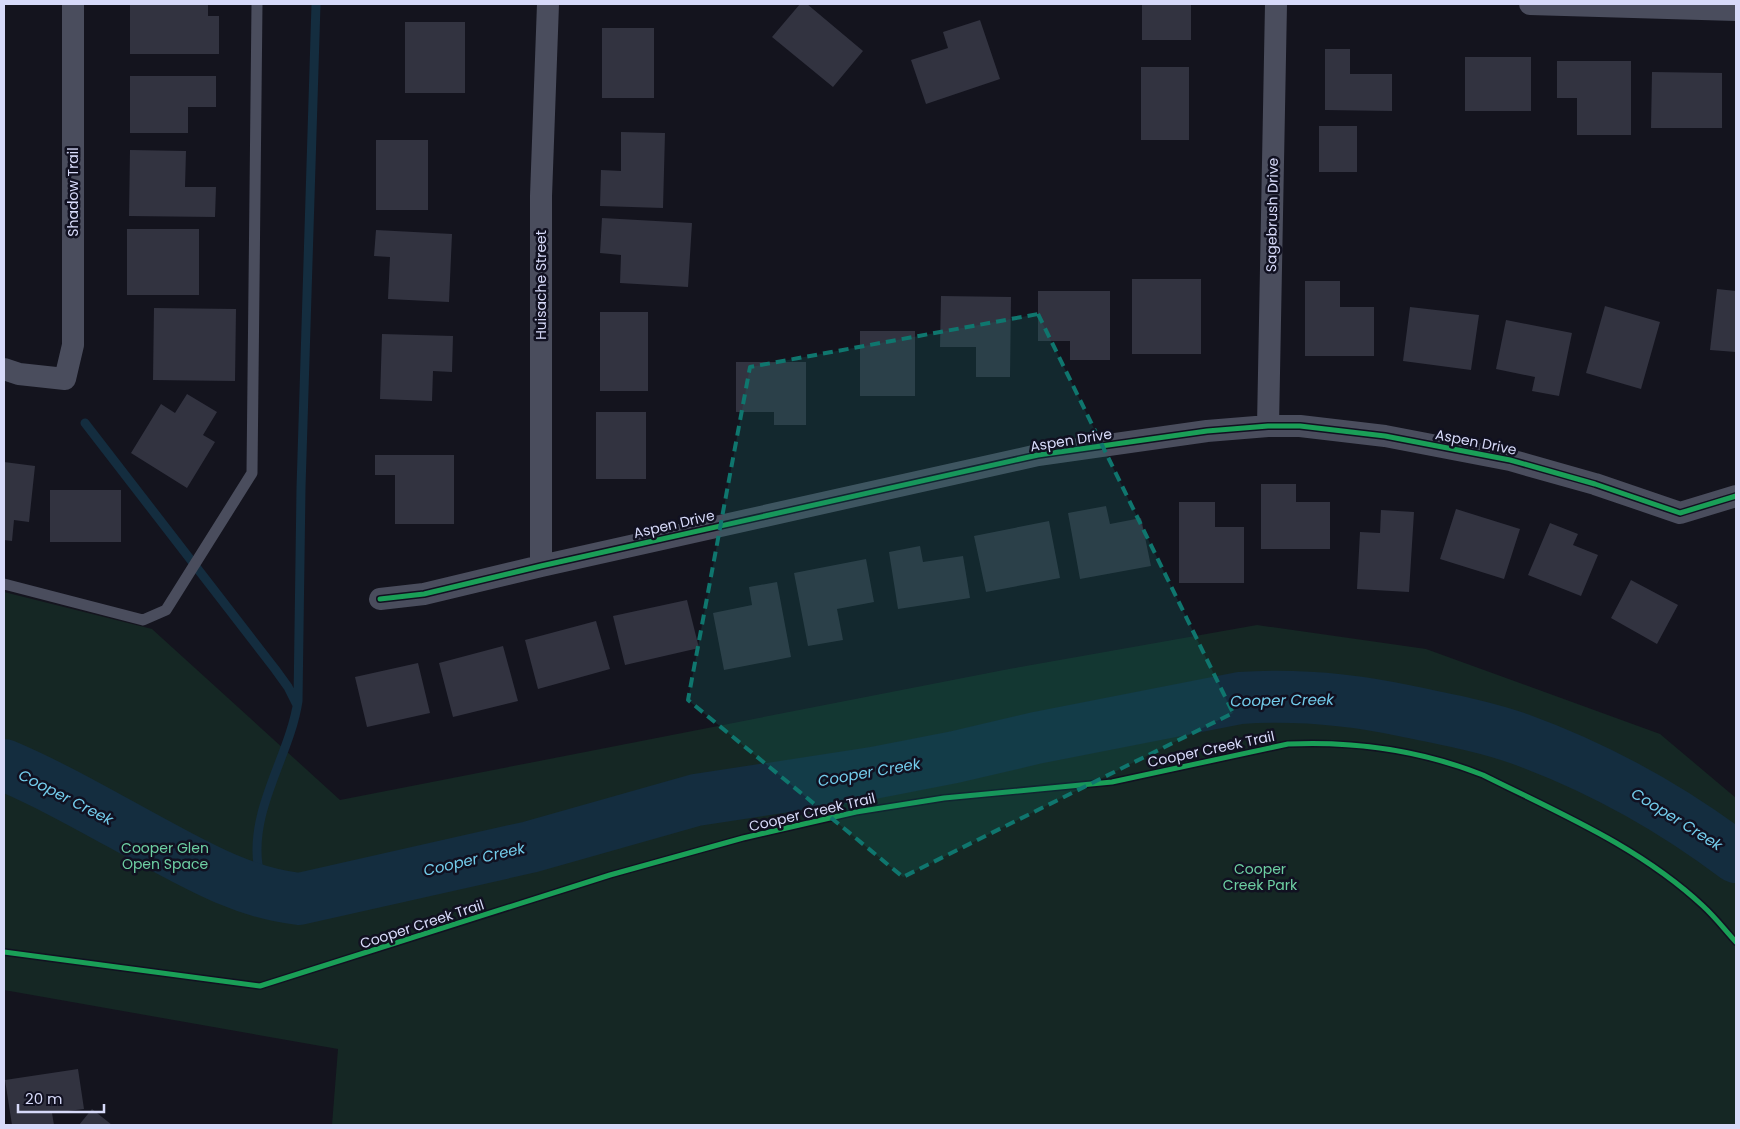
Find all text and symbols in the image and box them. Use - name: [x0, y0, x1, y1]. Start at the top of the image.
- street label: Shadow Trail: [63, 147, 83, 237]
- street label: Sagebrush Drive: [1261, 157, 1283, 272]
- street label: Huisache Street: [531, 230, 551, 340]
- street label: Aspen Drive: [1029, 424, 1114, 456]
- street label: Aspen Drive: [1434, 424, 1519, 460]
- street label: Aspen Drive: [631, 505, 717, 543]
- water label: Cooper Creek: [1230, 689, 1335, 711]
- street label: Cooper Creek Trail: [1146, 726, 1276, 772]
- water label: Cooper Creek: [816, 752, 923, 791]
- water label: Cooper Creek: [15, 764, 118, 830]
- water label: Cooper Creek: [1627, 783, 1728, 856]
- street label: Cooper Creek Trail: [747, 788, 877, 836]
- water label: Cooper Creek: [421, 837, 528, 881]
- park label: Cooper Glen Open Space: [121, 838, 209, 874]
- park label: Cooper Creek Park: [1223, 859, 1298, 895]
- street label: Cooper Creek Trail: [357, 895, 487, 953]
- scale bar: [18, 1082, 104, 1114]
- text: 20 m: [25, 1088, 63, 1109]

